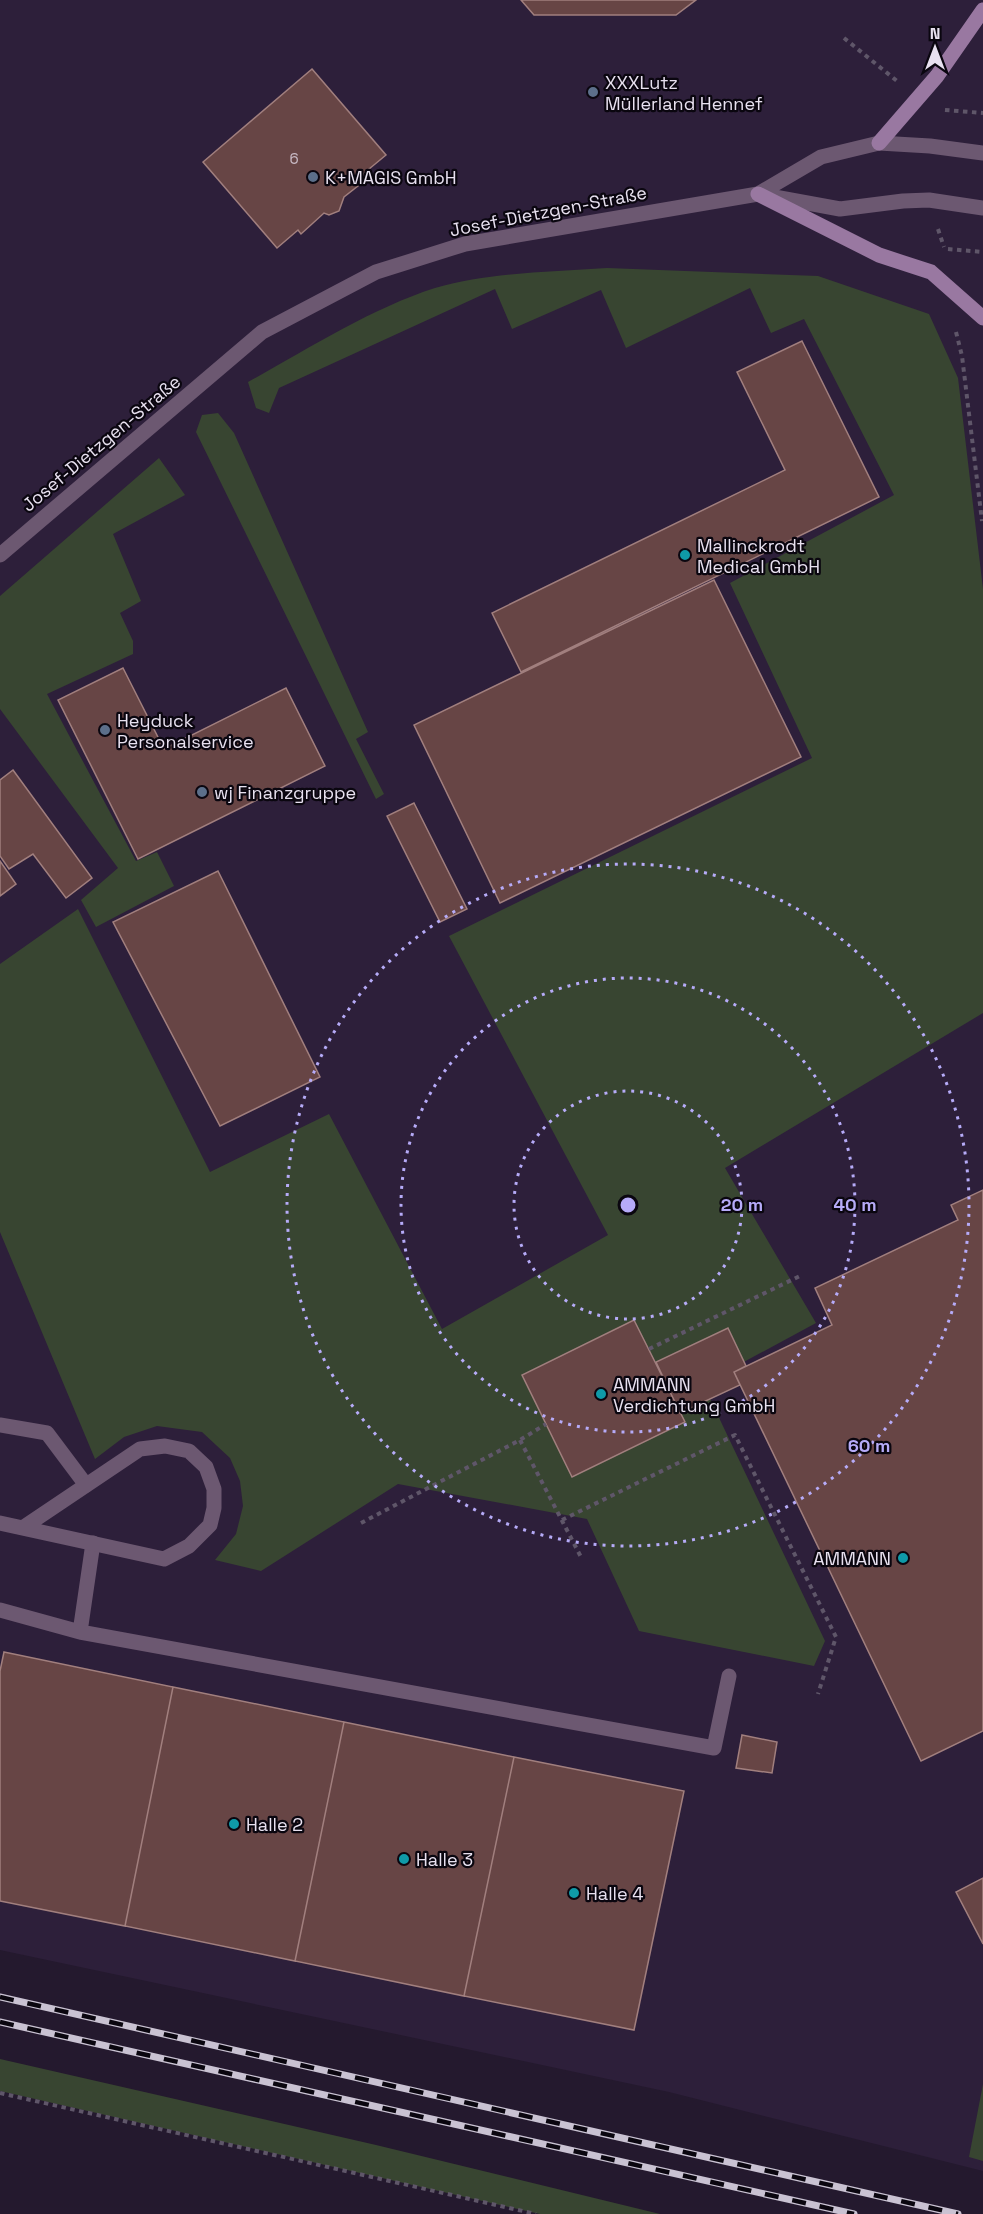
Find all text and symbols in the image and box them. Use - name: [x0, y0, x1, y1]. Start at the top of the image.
- north arrow: [905, 18, 965, 78]
- text: N: [930, 23, 940, 44]
- place label: XXXLutz Müllerland Hennef: [605, 71, 763, 115]
- marker: XXXLutz Müllerland Hennef: [586, 85, 600, 99]
- house number: 6: [289, 149, 299, 168]
- place label: K+MAGIS GmbH: [325, 166, 457, 189]
- marker: K+MAGIS GmbH: [306, 170, 320, 184]
- street label: Josef-Dietzgen-Straße: [447, 181, 649, 241]
- street label: Josef-Dietzgen-Straße: [17, 370, 185, 516]
- place label: Mallinckrodt Medical GmbH: [697, 534, 820, 578]
- marker: Mallinckrodt Medical GmbH: [678, 548, 692, 562]
- place label: Heyduck Personalservice: [117, 709, 254, 753]
- marker: Heyduck Personalservice: [98, 723, 112, 737]
- place label: wj Finanzgruppe: [214, 781, 356, 804]
- marker: wj Finanzgruppe: [195, 785, 209, 799]
- text: 20 m: [721, 1193, 763, 1216]
- text: 40 m: [833, 1193, 877, 1216]
- centre of rings: [618, 1195, 638, 1215]
- place label: AMMANN Verdichtung GmbH: [613, 1373, 775, 1417]
- marker: AMMANN Verdichtung GmbH: [594, 1387, 608, 1401]
- text: 60 m: [848, 1434, 890, 1457]
- place label: AMMANN: [813, 1547, 891, 1570]
- marker: AMMANN: [896, 1551, 910, 1565]
- place label: Halle 2: [246, 1813, 303, 1836]
- marker: Halle 2: [227, 1817, 241, 1831]
- place label: Halle 3: [416, 1848, 473, 1871]
- marker: Halle 3: [397, 1852, 411, 1866]
- place label: Halle 4: [586, 1882, 644, 1905]
- marker: Halle 4: [567, 1886, 581, 1900]

